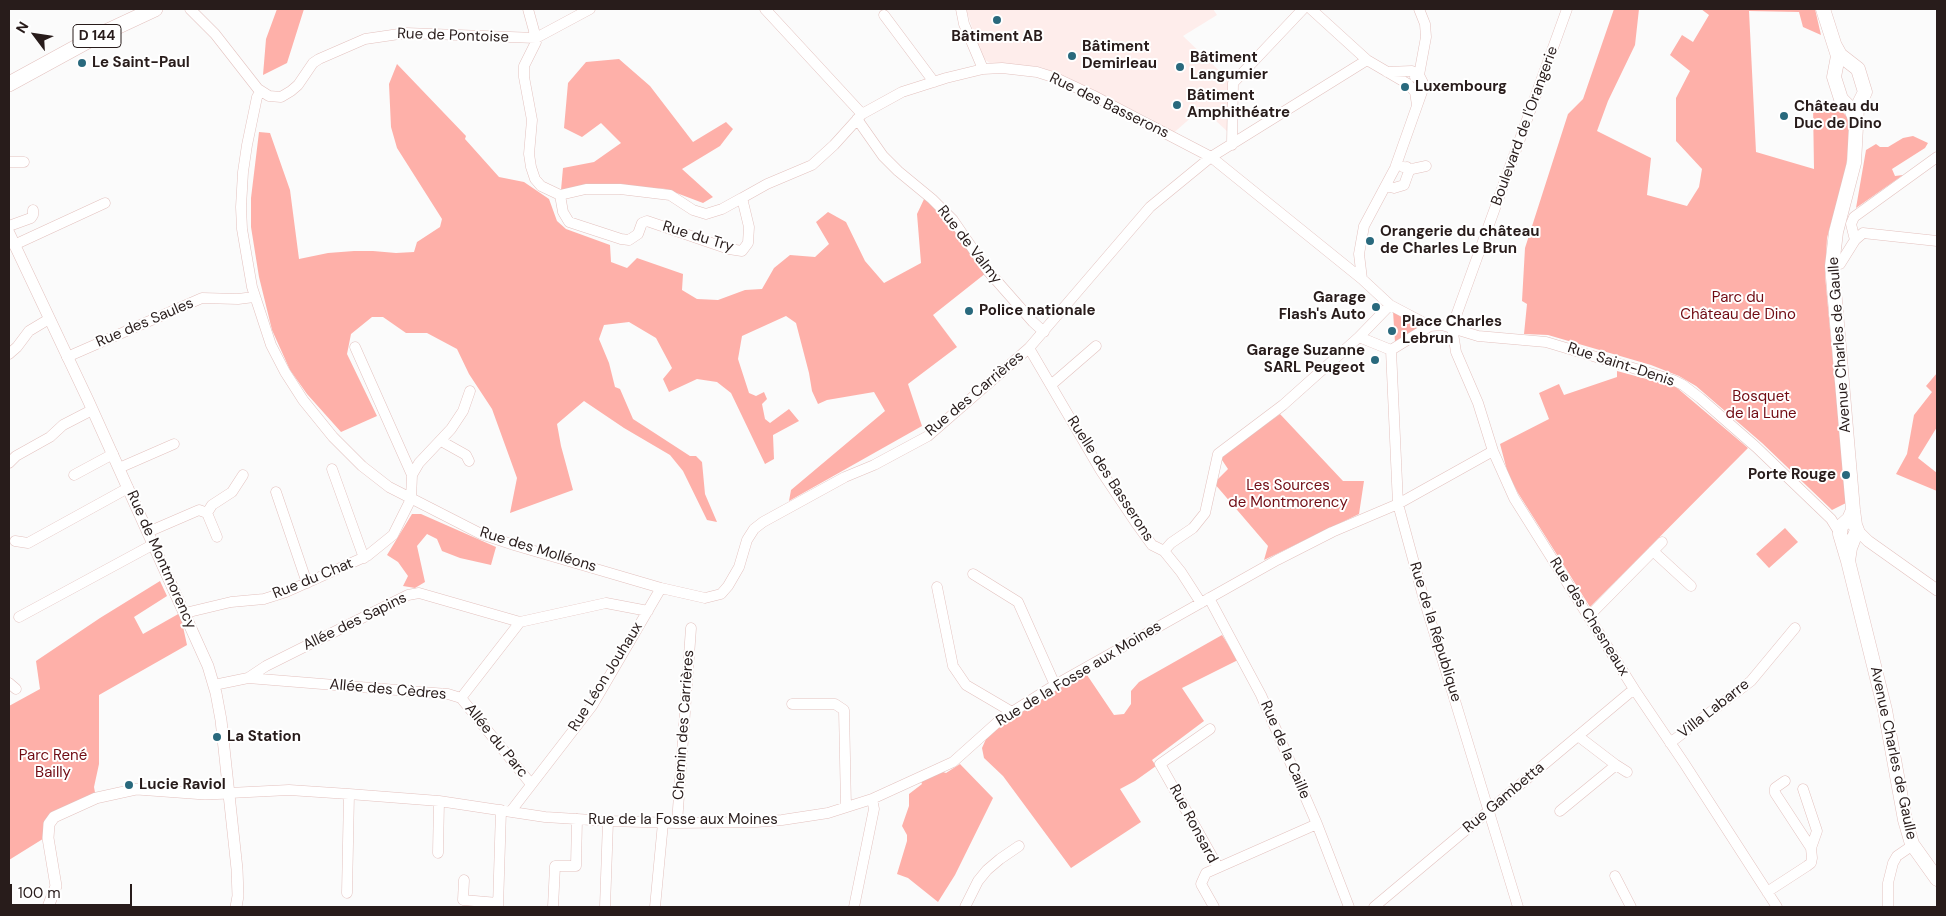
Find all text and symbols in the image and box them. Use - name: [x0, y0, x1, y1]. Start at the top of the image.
- north arrow: [10, 10, 60, 60]
- marker: Bâtiment AB: [991, 14, 1003, 26]
- text: N: [12, 18, 32, 36]
- road number: D 144: [73, 24, 121, 48]
- street label: Rue de Pontoise: [397, 25, 509, 47]
- place label: Bâtiment AB: [951, 28, 1043, 46]
- place label: Bâtiment Demirleau: [1082, 38, 1157, 73]
- street label: Boulevard de l'Orangerie: [1488, 44, 1562, 208]
- place label: Bâtiment Langumier: [1190, 49, 1268, 84]
- marker: Bâtiment Demirleau: [1066, 50, 1078, 62]
- place label: Le Saint-Paul: [92, 54, 190, 72]
- marker: Le Saint-Paul: [76, 57, 88, 69]
- marker: Bâtiment Langumier: [1174, 61, 1186, 73]
- street label: Rue des Basserons: [1046, 69, 1172, 143]
- place label: Luxembourg: [1415, 78, 1507, 96]
- marker: Luxembourg: [1399, 81, 1411, 93]
- place label: Bâtiment Amphithéatre: [1187, 87, 1290, 122]
- place label: Château du Duc de Dino: [1794, 98, 1882, 133]
- marker: Bâtiment Amphithéatre: [1171, 99, 1183, 111]
- marker: Château du Duc de Dino: [1778, 110, 1790, 122]
- street label: Rue de Valmy: [933, 202, 1005, 288]
- street label: Rue du Try: [660, 218, 736, 256]
- place label: Orangerie du château de Charles Le Brun: [1380, 223, 1539, 258]
- marker: Orangerie du château de Charles Le Brun: [1364, 235, 1376, 247]
- street label: Avenue Charles de Gaulle: [1825, 256, 1855, 434]
- place label: Garage Flash's Auto: [1279, 289, 1366, 324]
- park label: Parc du Château de Dino: [1680, 289, 1796, 324]
- street label: Rue des Saules: [93, 294, 197, 352]
- marker: Garage Flash's Auto: [1370, 301, 1382, 313]
- place label: Police nationale: [979, 302, 1096, 320]
- marker: Police nationale: [963, 305, 975, 317]
- place label: Place Charles Lebrun: [1402, 313, 1502, 348]
- marker: Place Charles Lebrun: [1386, 325, 1398, 337]
- street label: Rue Saint-Denis: [1565, 339, 1677, 391]
- place label: Garage Suzanne SARL Peugeot: [1246, 342, 1365, 377]
- street label: Rue des Carrières: [922, 348, 1028, 440]
- marker: Garage Suzanne SARL Peugeot: [1369, 354, 1381, 366]
- park label: Bosquet de la Lune: [1725, 388, 1797, 423]
- street label: Ruelle des Basserons: [1063, 413, 1157, 545]
- place label: Porte Rouge: [1748, 466, 1836, 484]
- marker: Porte Rouge: [1840, 469, 1852, 481]
- park label: Les Sources de Montmorency: [1228, 477, 1348, 512]
- street label: Rue de Montmorency: [122, 488, 200, 632]
- street label: Rue des Molléons: [477, 524, 599, 576]
- street label: Rue des Chesneaux: [1545, 554, 1633, 680]
- street label: Rue du Chat: [270, 555, 356, 603]
- street label: Rue de la République: [1405, 560, 1465, 704]
- street label: Allée des Sapins: [300, 589, 410, 655]
- street label: Rue de la Fosse aux Moines: [993, 617, 1165, 731]
- street label: Rue Léon Jouhaux: [565, 619, 647, 735]
- street label: Chemin des Carrières: [670, 649, 698, 801]
- street label: Avenue Charles de Gaulle: [1866, 665, 1920, 841]
- street label: Allée des Cèdres: [329, 676, 447, 704]
- street label: Villa Labarre: [1675, 676, 1753, 742]
- street label: Rue de la Caille: [1256, 698, 1314, 802]
- street label: Allée du Parc: [461, 700, 531, 782]
- place label: La Station: [227, 728, 301, 746]
- marker: La Station: [211, 731, 223, 743]
- park label: Parc René Bailly: [19, 747, 87, 782]
- street label: Rue Gambetta: [1460, 759, 1548, 837]
- place label: Lucie Raviol: [139, 776, 226, 794]
- marker: Lucie Raviol: [123, 779, 135, 791]
- street label: Rue Ronsard: [1165, 782, 1221, 866]
- street label: Rue de la Fosse aux Moines: [588, 811, 778, 829]
- scale bar: [12, 874, 135, 906]
- text: 100 m: [18, 883, 61, 903]

